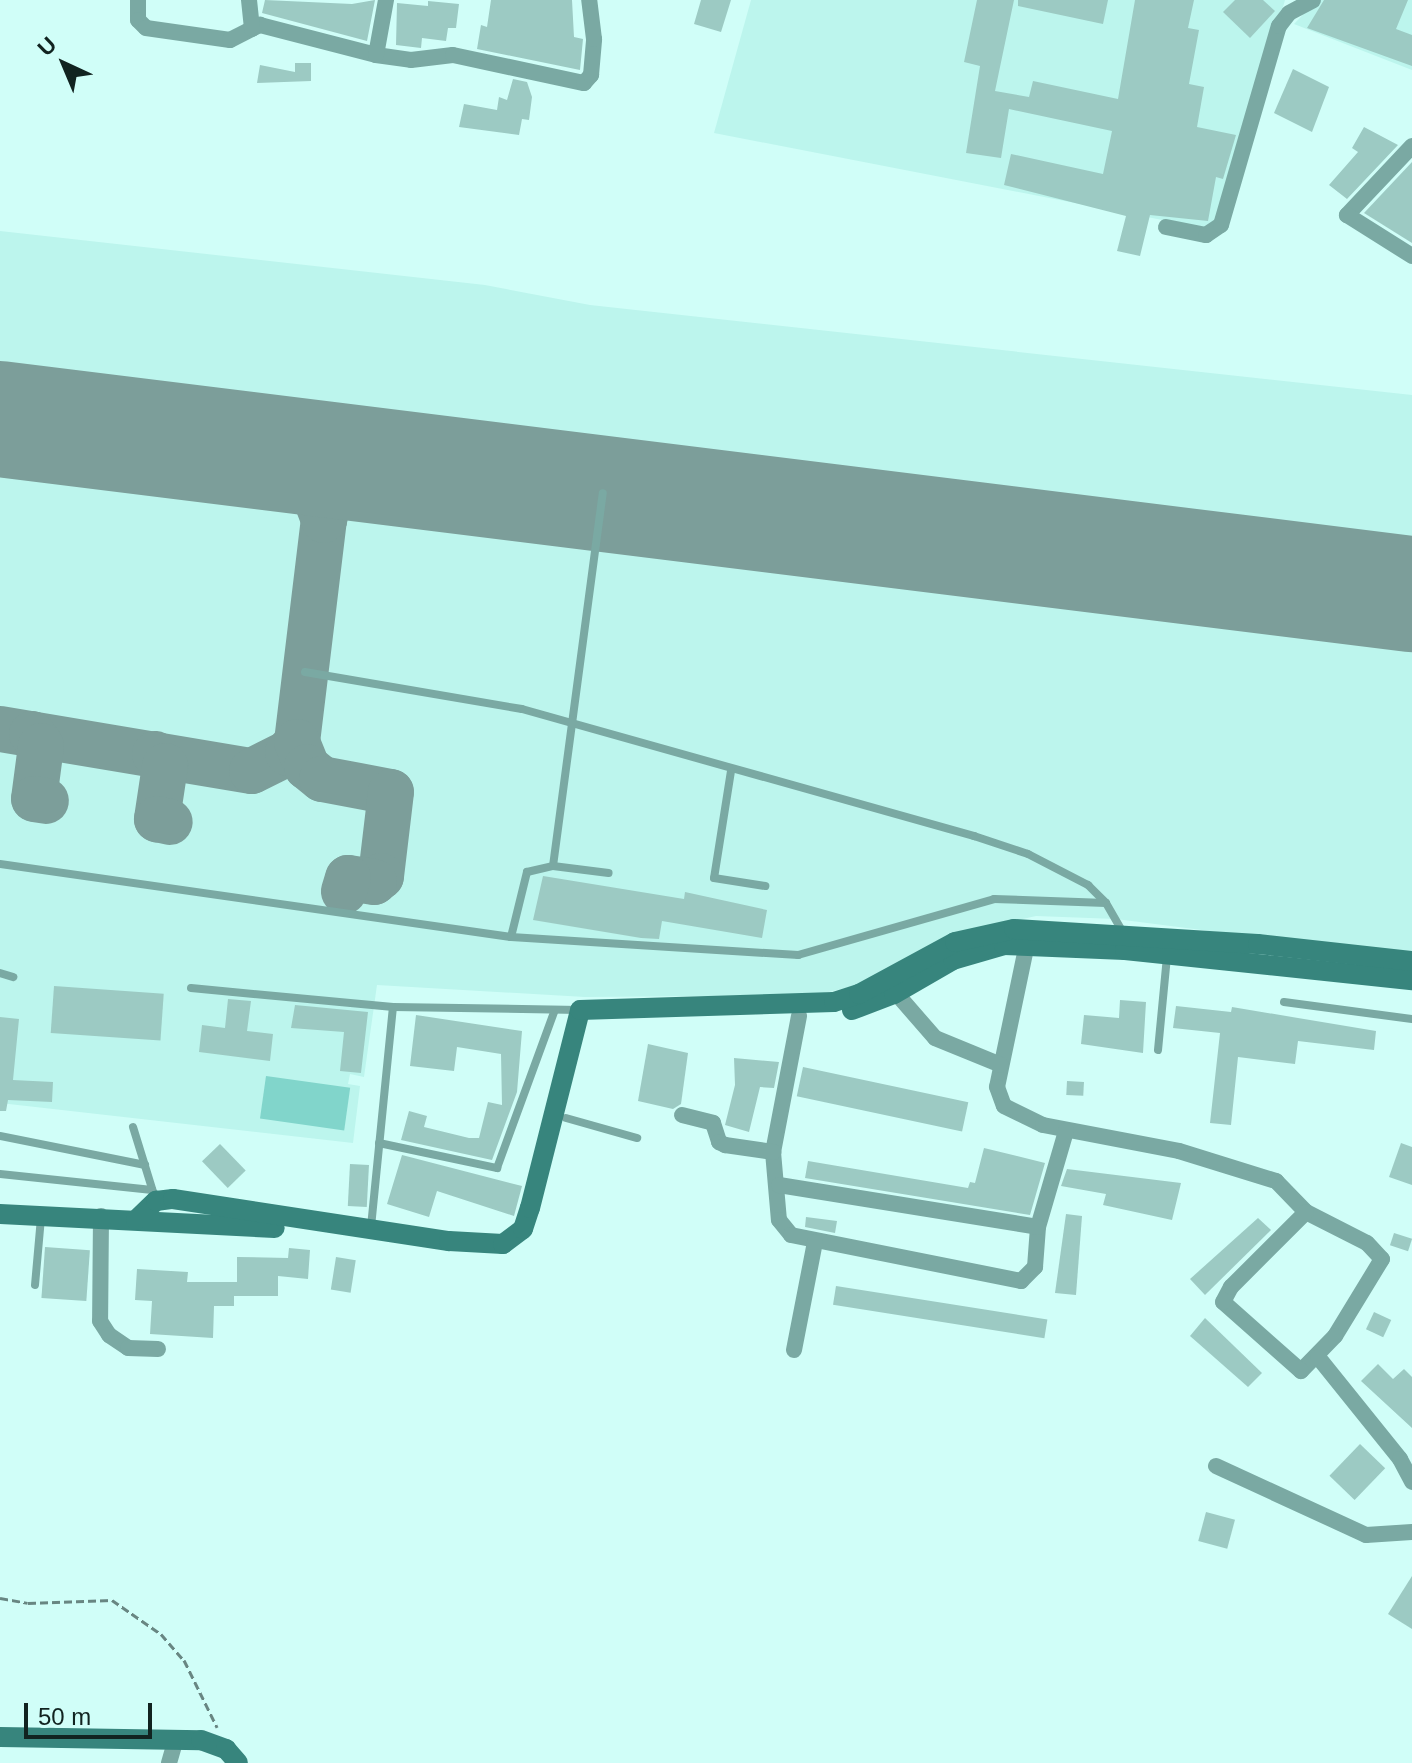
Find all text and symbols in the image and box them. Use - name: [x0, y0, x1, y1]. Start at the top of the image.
- north arrow: [24, 24, 104, 104]
- text: U: [33, 32, 61, 61]
- scale bar: [28, 1687, 156, 1737]
- text: 50 m: [38, 1703, 91, 1730]

